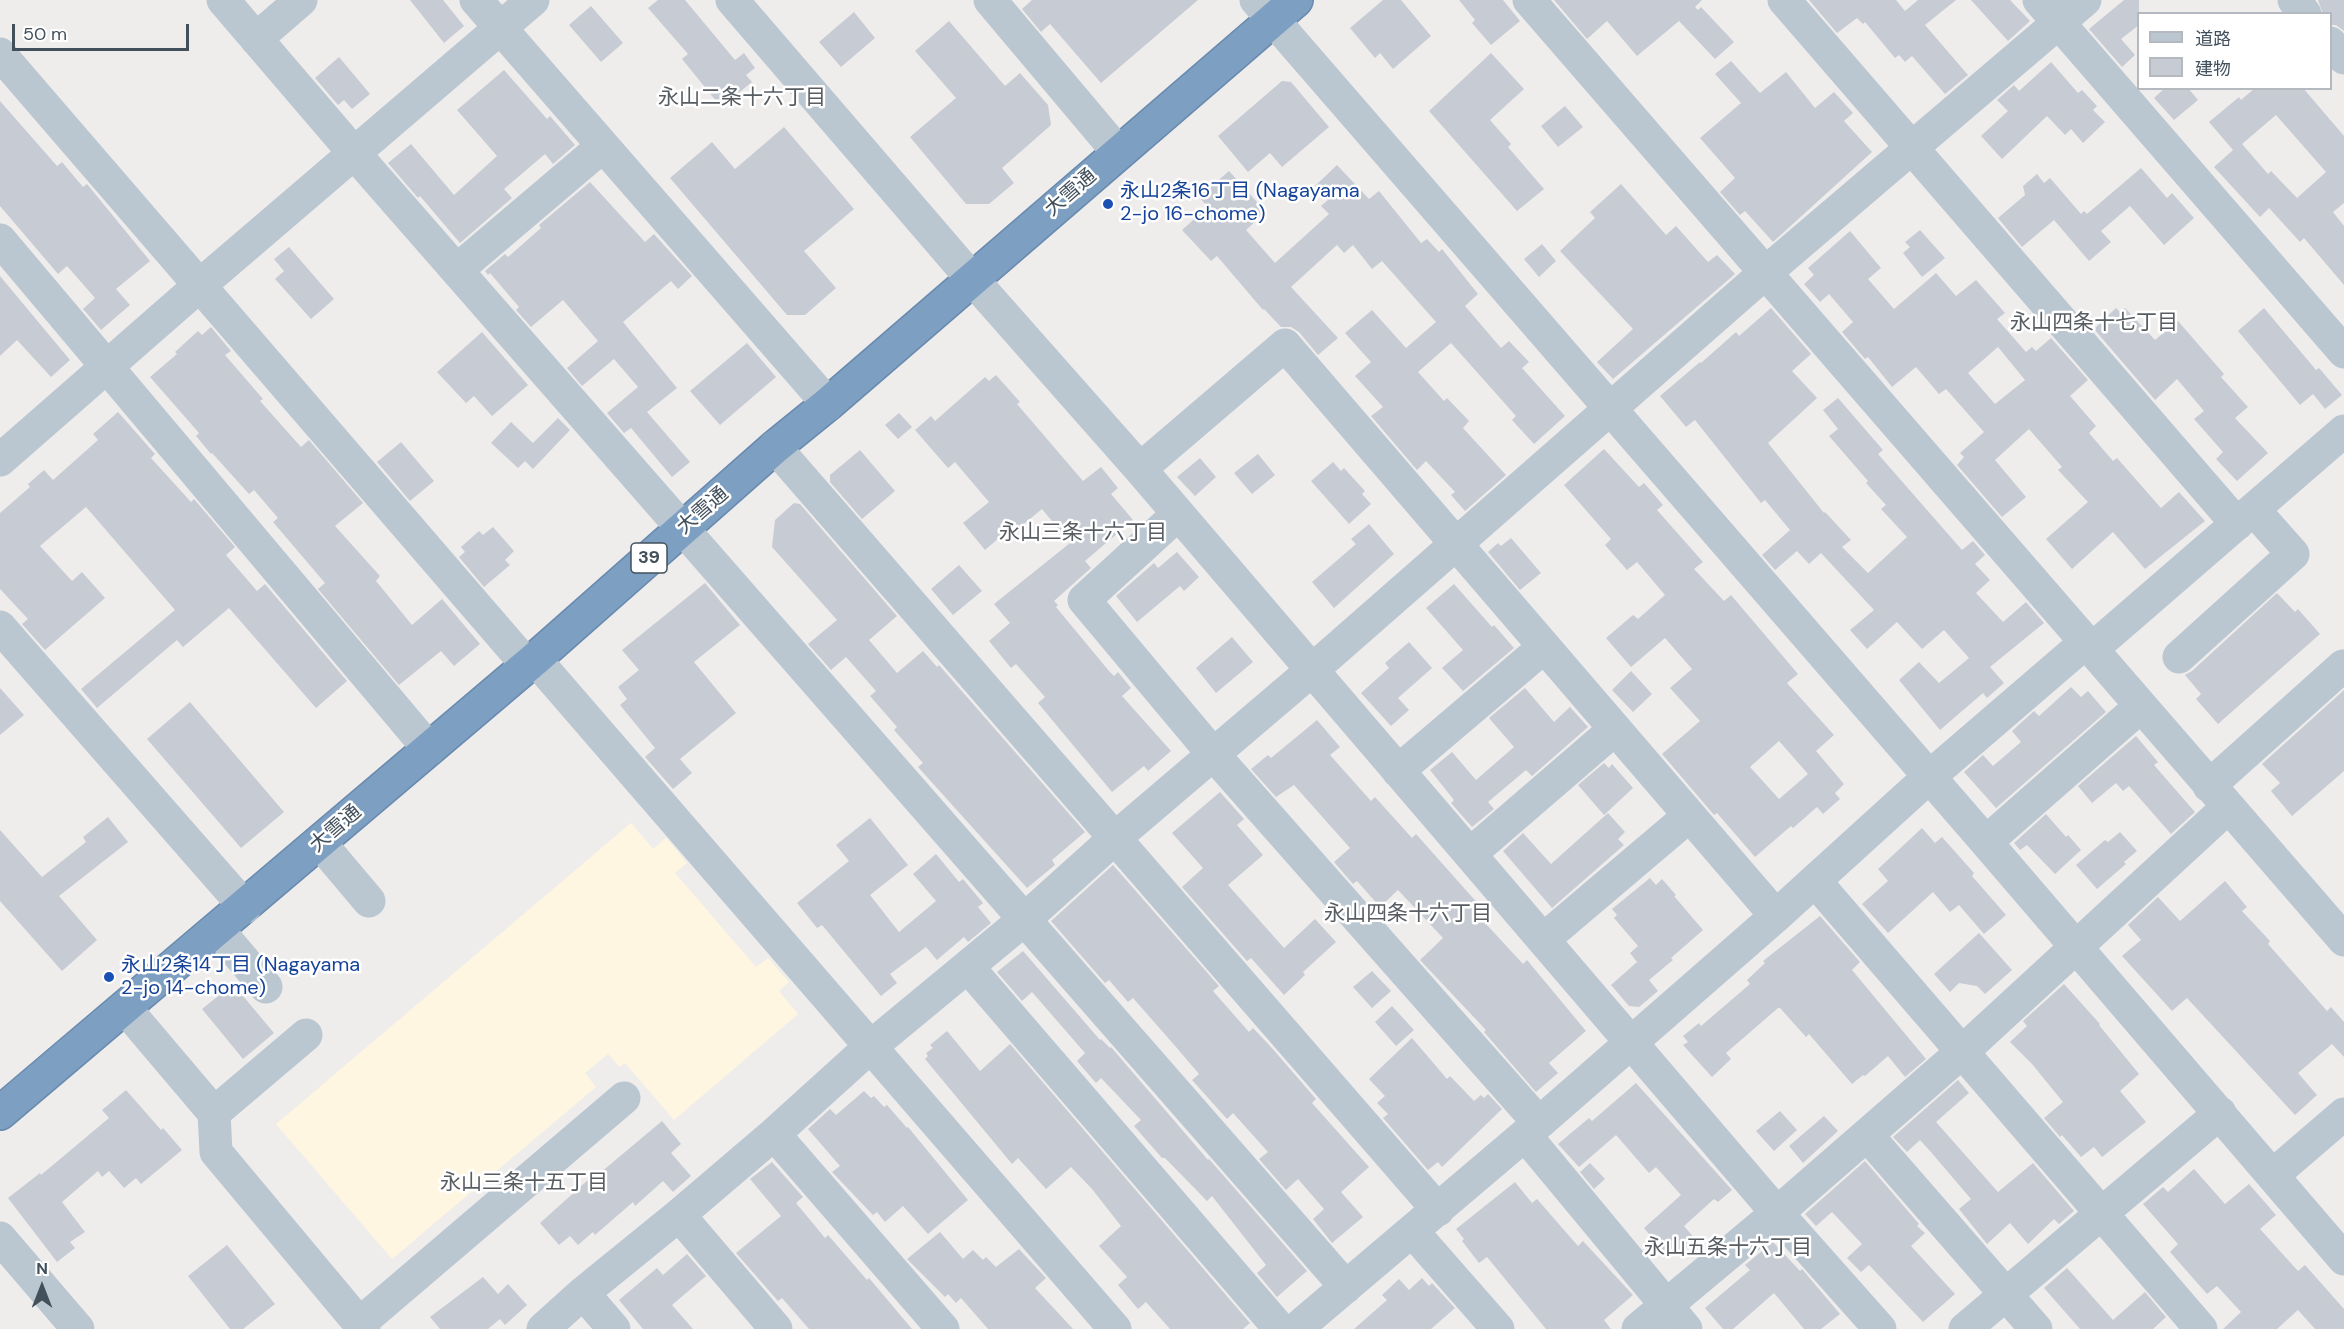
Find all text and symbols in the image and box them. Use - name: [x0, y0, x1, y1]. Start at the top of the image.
- scale bar: [15, 12, 192, 50]
- legend: [2137, 12, 2332, 90]
- text: 50 m: [23, 22, 67, 46]
- text: 道路: [2195, 27, 2231, 51]
- text: 建物: [2195, 57, 2231, 81]
- district label: 永山二条十六丁目: [658, 85, 826, 111]
- street label: 大雪通: [1040, 164, 1102, 222]
- place label: 永山2条16丁目 (Nagayama 2-jo 16-chome): [1120, 180, 1360, 227]
- marker: 永山2条16丁目 (Nagayama 2-jo 16-chome): [1101, 197, 1115, 211]
- district label: 永山四条十七丁目: [2010, 310, 2178, 336]
- street label: 大雪通: [672, 482, 734, 540]
- district label: 永山三条十六丁目: [999, 520, 1167, 546]
- road number: 39: [631, 543, 667, 573]
- street label: 大雪通: [305, 800, 367, 858]
- district label: 永山四条十六丁目: [1324, 901, 1492, 927]
- place label: 永山2条14丁目 (Nagayama 2-jo 14-chome): [121, 954, 360, 1001]
- marker: 永山2条14丁目 (Nagayama 2-jo 14-chome): [102, 970, 116, 984]
- district label: 永山三条十五丁目: [440, 1170, 608, 1196]
- district label: 永山五条十六丁目: [1644, 1235, 1812, 1261]
- north arrow: [12, 1257, 72, 1317]
- text: N: [36, 1258, 48, 1279]

